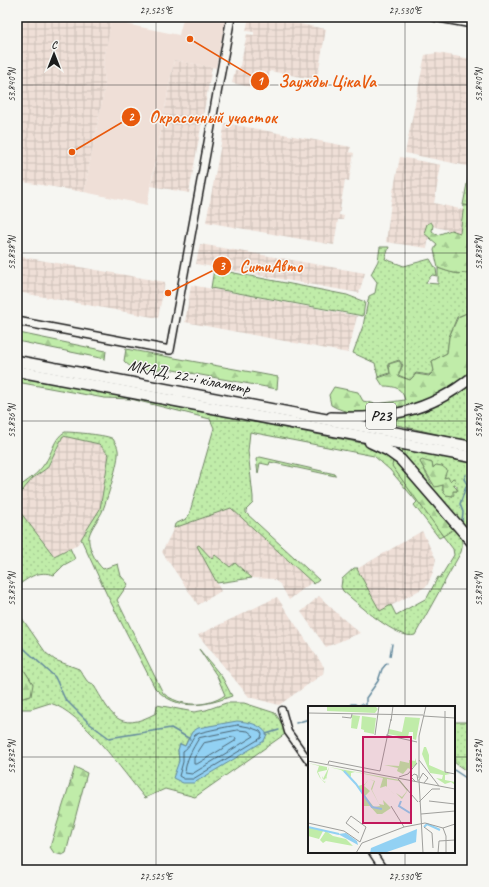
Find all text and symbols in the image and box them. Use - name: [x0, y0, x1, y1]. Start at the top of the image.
- text: 27.525°E: [140, 4, 174, 17]
- text: 27.530°E: [389, 4, 423, 17]
- north arrow: [34, 34, 74, 74]
- text: С: [51, 37, 58, 51]
- text: 53.840°N: [5, 66, 18, 102]
- callout: Заужды ЦікаVа: [250, 66, 384, 95]
- text: 53.840°N: [472, 66, 485, 102]
- text: Заужды ЦікаVа: [278, 71, 377, 92]
- text: 1: [257, 73, 264, 89]
- callout: Окрасочный участок: [121, 103, 285, 132]
- text: Окрасочный участок: [149, 107, 279, 128]
- text: 2: [128, 109, 135, 125]
- text: 53.838°N: [5, 234, 18, 270]
- text: 53.838°N: [472, 234, 485, 270]
- callout: СитиАвто: [212, 252, 311, 281]
- text: СитиАвто: [239, 256, 304, 277]
- text: 3: [219, 258, 226, 274]
- street label: МКАД, 22-і кіламетр: [126, 355, 253, 399]
- text: 53.836°N: [5, 402, 18, 438]
- text: 53.836°N: [472, 402, 485, 438]
- road number: Р23: [366, 403, 396, 429]
- text: 53.834°N: [5, 570, 18, 606]
- text: 53.834°N: [472, 570, 485, 606]
- inset map: [308, 706, 455, 853]
- text: 53.832°N: [5, 738, 18, 774]
- text: 53.832°N: [472, 738, 485, 774]
- text: 27.525°E: [140, 870, 174, 883]
- text: 27.530°E: [389, 870, 423, 883]

